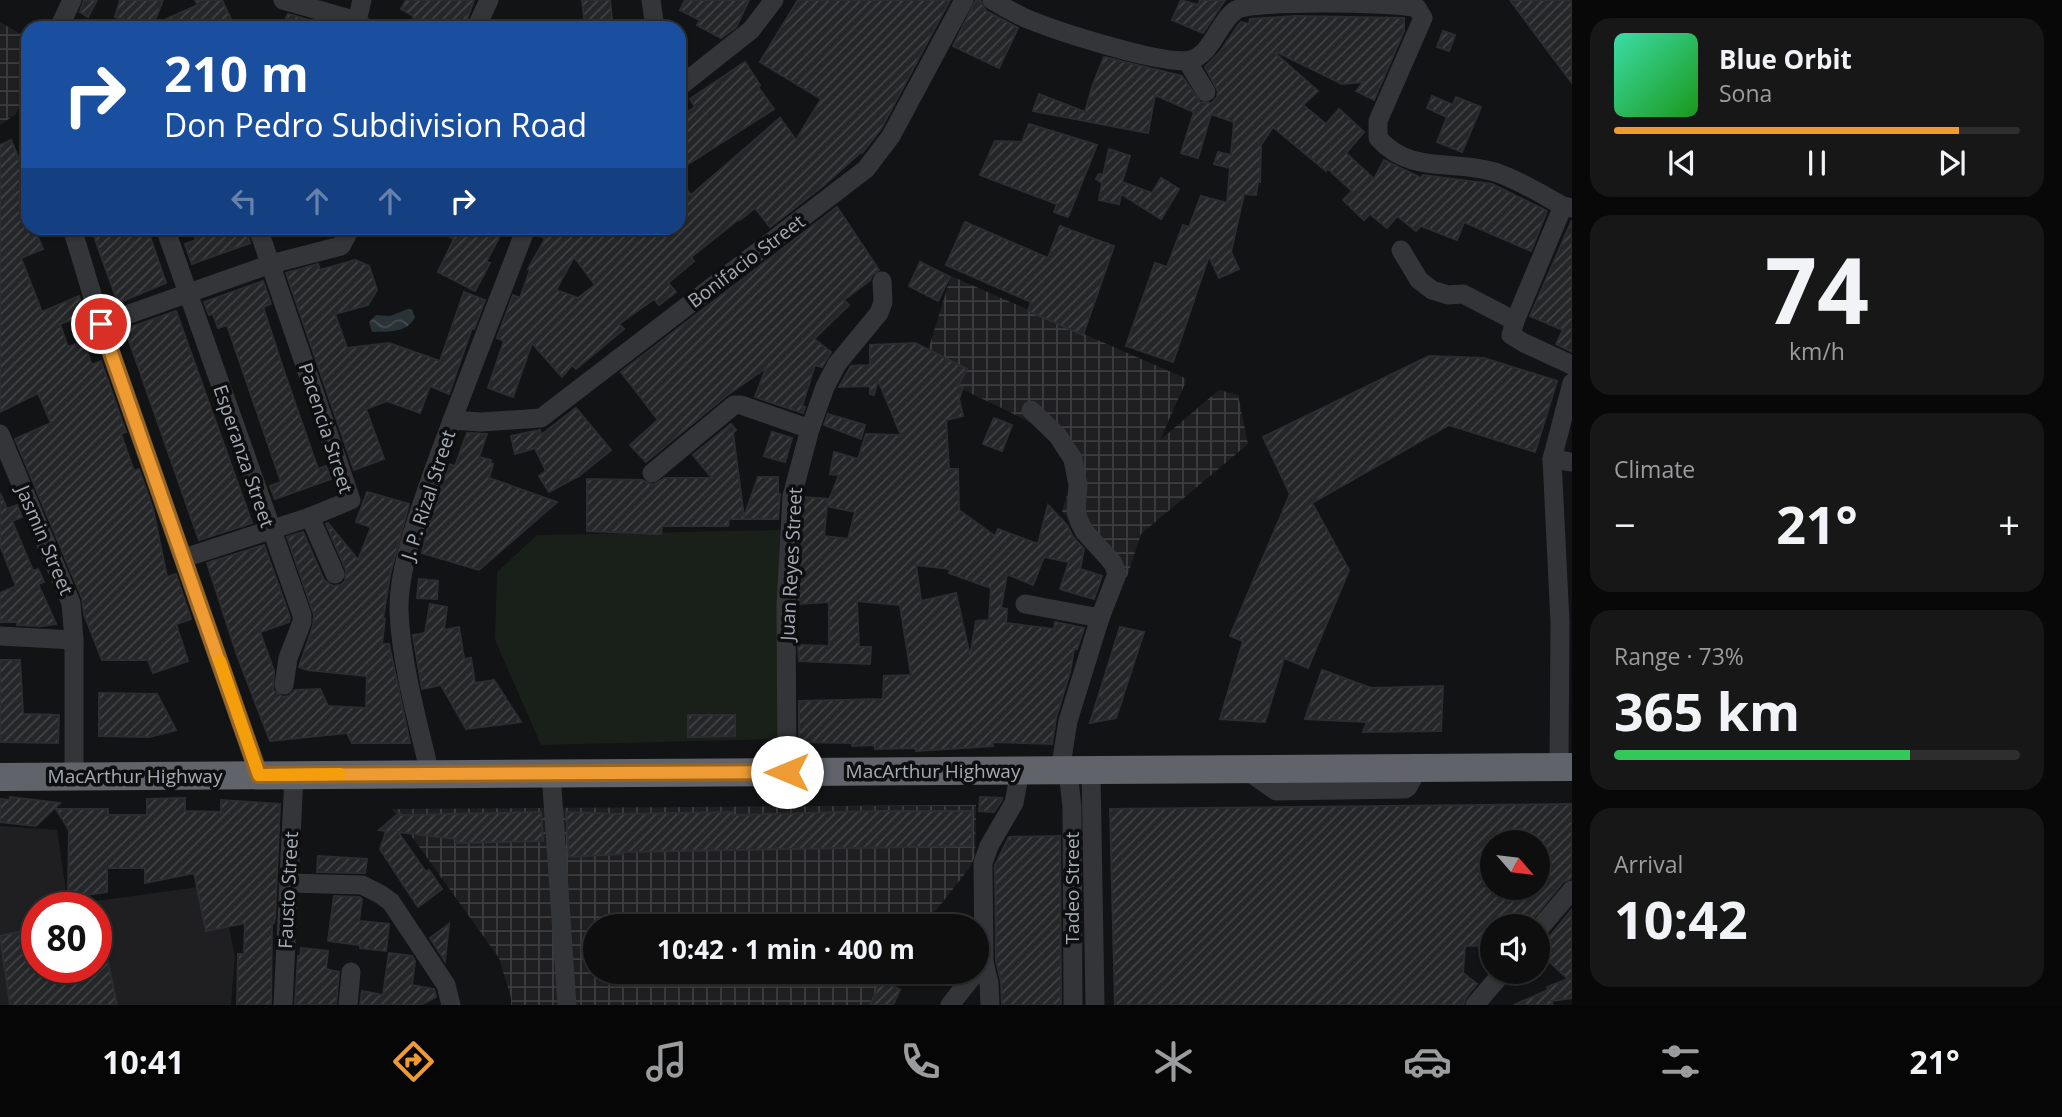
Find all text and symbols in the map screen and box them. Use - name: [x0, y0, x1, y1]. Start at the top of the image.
- text: 210 m: [164, 40, 309, 106]
- text: Blue Orbit: [1719, 41, 1852, 77]
- icon: right: [49, 49, 140, 140]
- text: Sona: [1719, 77, 1772, 109]
- text: Don Pedro Subdivision Road: [164, 103, 587, 146]
- icon: previous: [1663, 144, 1701, 182]
- icon: pause: [1798, 144, 1836, 182]
- icon: next: [1933, 144, 1971, 182]
- icon: left: [225, 182, 263, 220]
- icon: ahead: [298, 182, 336, 220]
- icon: ahead: [371, 182, 409, 220]
- icon: right: [444, 182, 482, 220]
- street label: Bonifacio Street: [682, 208, 810, 314]
- text: 74: [1765, 227, 1869, 351]
- pin: [71, 294, 131, 354]
- icon: arrive: [82, 305, 120, 343]
- text: km/h: [1789, 335, 1845, 367]
- street label: Pacencia Street: [293, 359, 359, 497]
- street label: Esperanza Street: [207, 381, 281, 531]
- street label: J. P. Rizal Street: [394, 426, 461, 565]
- text: Climate: [1614, 453, 1695, 485]
- street label: Jasmin Street: [9, 479, 80, 599]
- street label: Juan Reyes Street: [774, 486, 808, 643]
- text: 21°: [1776, 488, 1858, 559]
- text: −: [1614, 498, 1636, 550]
- text: +: [1998, 498, 2020, 550]
- text: Range · 73%: [1614, 640, 1744, 672]
- text: 365 km: [1614, 675, 1800, 746]
- position arrow: [750, 735, 824, 809]
- street label: MacArthur Highway: [846, 758, 1021, 784]
- street label: MacArthur Highway: [48, 763, 223, 789]
- north arrow: [1480, 830, 1550, 900]
- map controls: [1480, 830, 1550, 984]
- street label: Fausto Street: [272, 831, 304, 949]
- street label: Tadeo Street: [1059, 831, 1085, 944]
- text: Arrival: [1614, 848, 1683, 880]
- text: 10:42: [1614, 883, 1748, 954]
- speed limit sign: 80: [21, 892, 112, 983]
- button: sound: [1480, 914, 1550, 984]
- text: 10:42 · 1 min · 400 m: [657, 931, 915, 967]
- icon: directions: [389, 1037, 438, 1086]
- icon: music: [642, 1037, 691, 1086]
- icon: phone: [896, 1037, 945, 1086]
- icon: climate: [1149, 1037, 1198, 1086]
- icon: car: [1403, 1037, 1452, 1086]
- icon: filters: [1656, 1037, 1705, 1086]
- text: 10:41: [102, 1040, 185, 1083]
- text: 21°: [1909, 1040, 1960, 1083]

